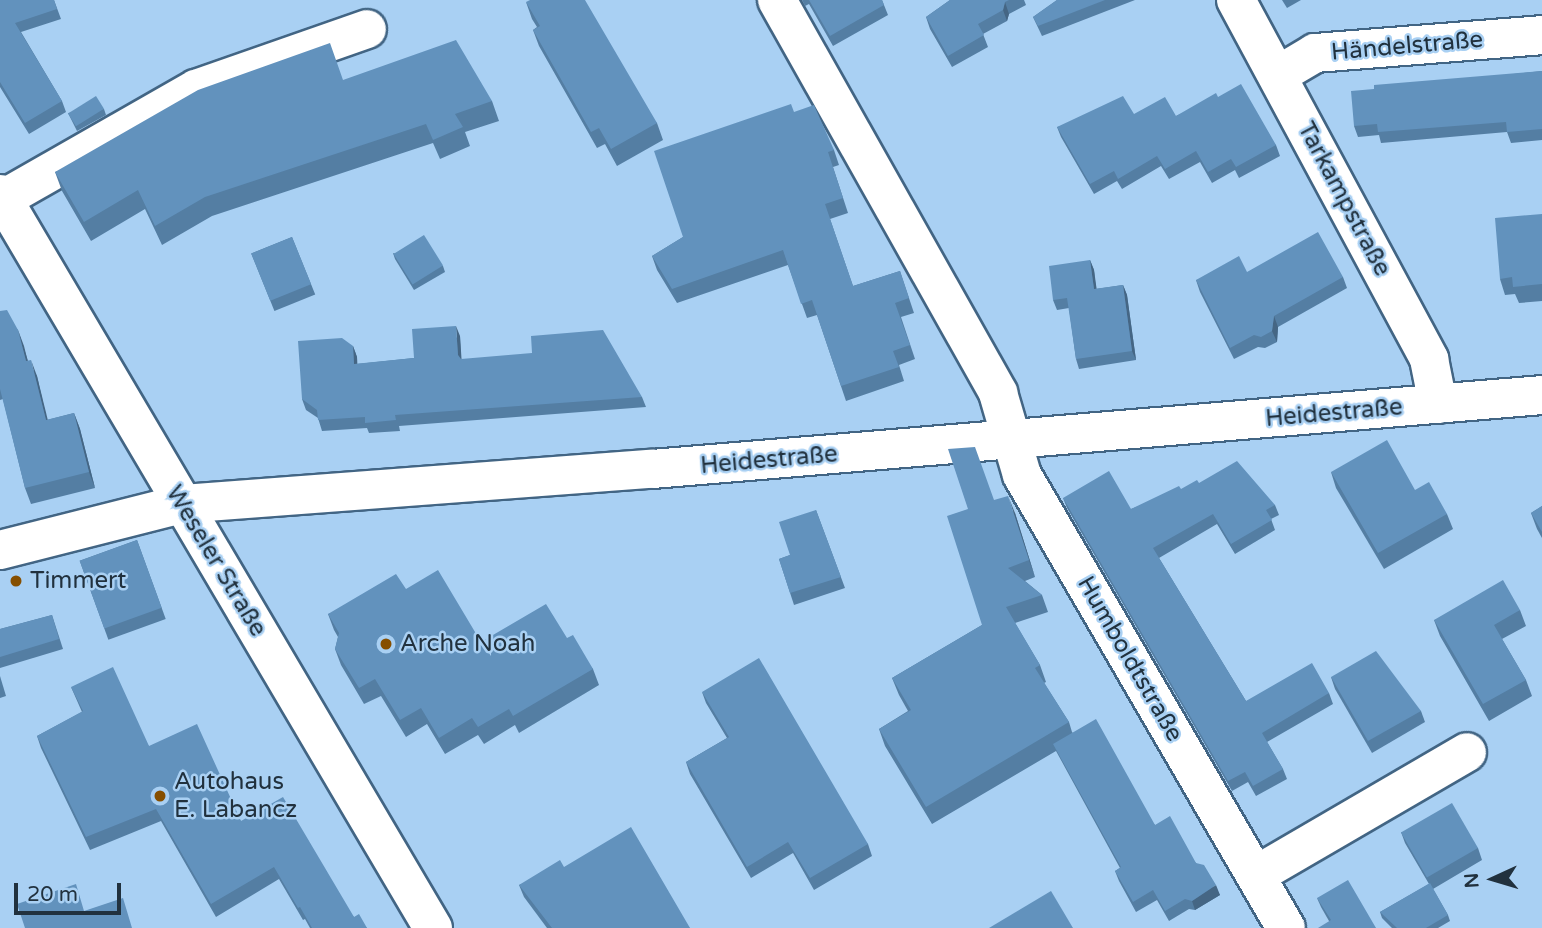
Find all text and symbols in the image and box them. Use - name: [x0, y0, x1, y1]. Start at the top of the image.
- street label: Händelstraße: [1330, 25, 1484, 67]
- street label: Tarkampstraße: [1291, 117, 1397, 281]
- street label: Heidestraße: [1264, 393, 1404, 433]
- street label: Heidestraße: [699, 440, 839, 480]
- street label: Weseler Straße: [160, 480, 272, 642]
- place label: Timmert: [30, 567, 126, 595]
- street label: Humboldtstraße: [1071, 571, 1189, 747]
- marker: Timmert: [8, 573, 24, 589]
- place label: Arche Noah: [400, 630, 535, 658]
- marker: Arche Noah: [378, 636, 394, 652]
- place label: Autohaus E. Labancz: [174, 768, 297, 824]
- marker: Autohaus E. Labancz: [152, 788, 168, 804]
- north arrow: [1458, 844, 1528, 914]
- scale bar: [18, 869, 124, 913]
- text: N: [1461, 872, 1484, 889]
- text: 20 m: [27, 882, 78, 907]

